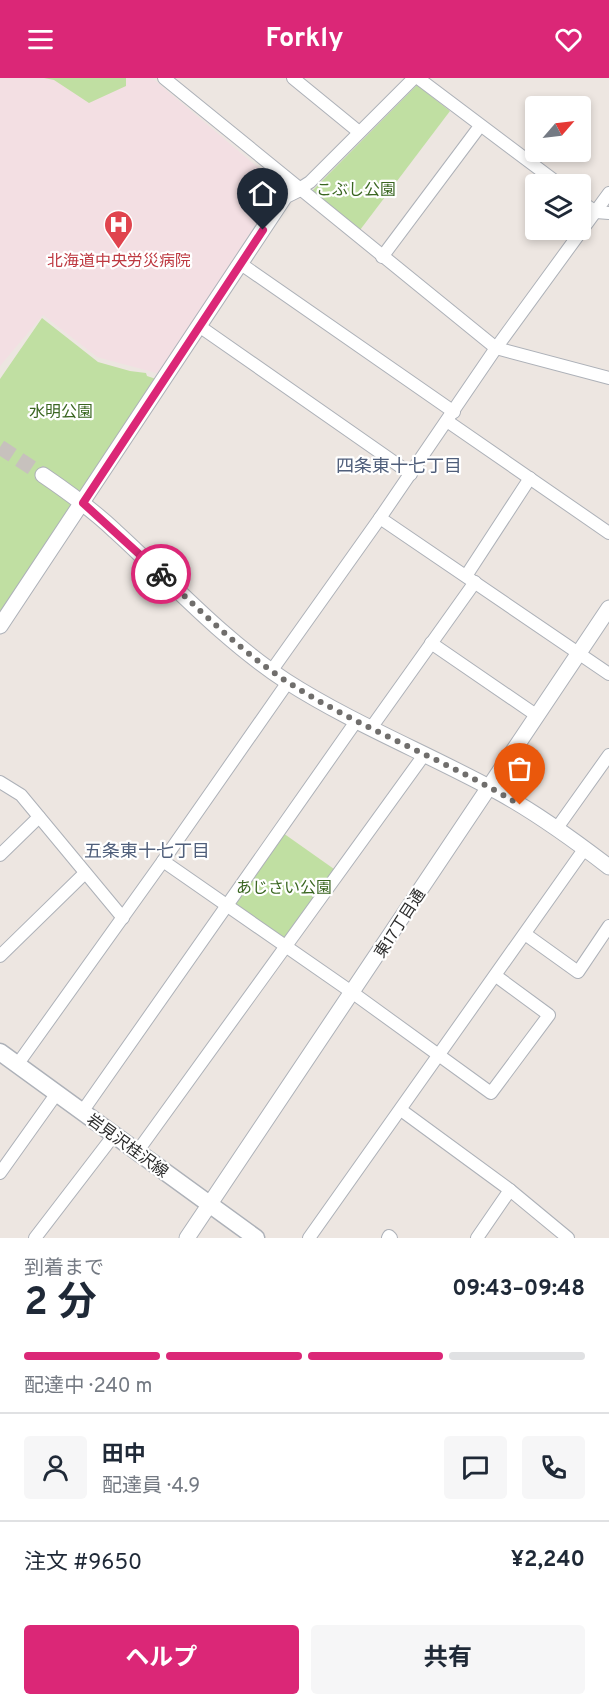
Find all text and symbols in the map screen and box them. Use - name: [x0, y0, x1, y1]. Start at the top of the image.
- text: Forkly: [266, 22, 343, 56]
- icon: menu: [24, 23, 57, 56]
- icon: heart: [552, 23, 585, 56]
- north arrow: [525, 96, 591, 162]
- map controls: [525, 96, 591, 240]
- pin: [237, 168, 288, 230]
- button: layers: [525, 174, 591, 240]
- icon: home: [246, 177, 279, 210]
- park label: こぶし公園: [316, 181, 396, 201]
- hospital icon: 北海道中央労災病院: [103, 208, 135, 250]
- place label: 北海道中央労災病院: [47, 252, 191, 272]
- park label: 水明公園: [29, 403, 93, 423]
- district label: 四条東十七丁目: [336, 456, 462, 479]
- courier: [131, 544, 191, 604]
- icon: bike: [145, 558, 178, 591]
- pin: [494, 743, 545, 805]
- icon: bag: [503, 752, 536, 785]
- district label: 五条東十七丁目: [84, 841, 210, 864]
- park label: あじさい公園: [236, 879, 332, 899]
- street label: 東17丁目通: [371, 886, 430, 962]
- street label: 岩見沢桂沢線: [82, 1110, 172, 1183]
- text: 到着まで: [24, 1256, 104, 1282]
- text: 09:43–09:48: [452, 1276, 585, 1303]
- text: 2 分: [24, 1280, 97, 1329]
- text: 配達中 · 240 m: [24, 1374, 152, 1400]
- button: person: [24, 1436, 87, 1499]
- button: chat: [444, 1436, 507, 1499]
- button: phone: [522, 1436, 585, 1499]
- text: 田中: [102, 1442, 146, 1469]
- text: 配達員 · 4.9: [102, 1474, 200, 1500]
- text: ¥2,240: [511, 1547, 585, 1574]
- text: 注文 #9650: [24, 1550, 142, 1577]
- button: ヘルプ: [24, 1625, 299, 1694]
- button: 共有: [311, 1625, 585, 1694]

